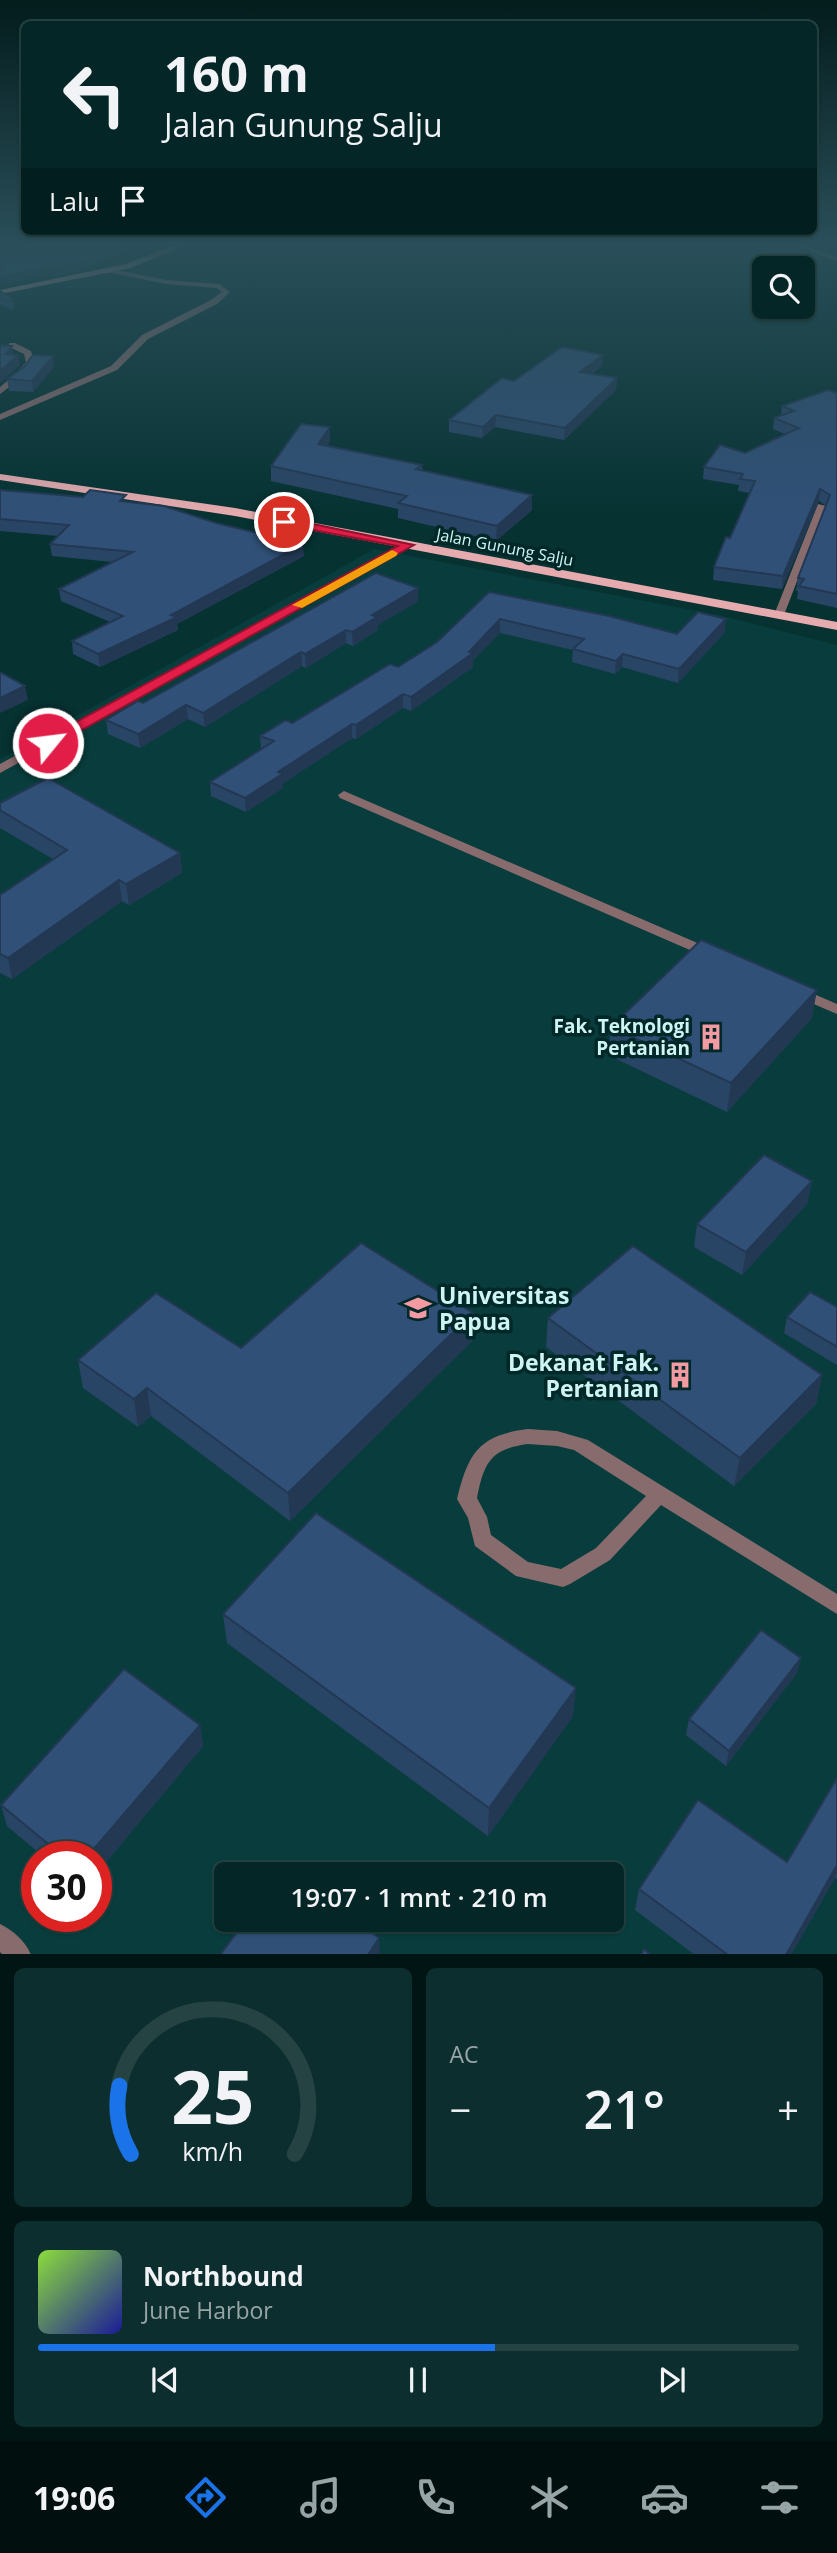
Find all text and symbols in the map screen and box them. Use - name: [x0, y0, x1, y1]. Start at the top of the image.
- text: 160 m: [164, 40, 309, 106]
- icon: left: [49, 49, 140, 140]
- text: Jalan Gunung Salju: [164, 103, 443, 146]
- icon: arrive: [114, 182, 152, 220]
- text: Lalu: [49, 183, 100, 219]
- map controls: [752, 256, 815, 319]
- button: search: [752, 256, 815, 319]
- pin: [254, 492, 314, 552]
- icon: arrive: [265, 503, 303, 541]
- street label: Jalan Gunung Salju: [433, 523, 576, 571]
- position arrow: [11, 706, 85, 780]
- place label: Fak. Teknologi Pertanian: [554, 1013, 690, 1061]
- building icon: Fak. Teknologi Pertanian: [696, 1022, 726, 1052]
- place label: Universitas Papua: [439, 1279, 569, 1337]
- school or university icon: Universitas Papua: [403, 1293, 433, 1323]
- place label: Dekanat Fak. Pertanian: [508, 1346, 659, 1404]
- building icon: Dekanat Fak. Pertanian: [665, 1360, 695, 1390]
- speed limit sign: 30: [21, 1841, 112, 1932]
- text: 19:07 · 1 mnt · 210 m: [290, 1879, 548, 1915]
- text: AC: [450, 2038, 479, 2070]
- text: 25: [171, 2046, 254, 2145]
- text: 21°: [583, 2073, 665, 2144]
- text: −: [450, 2083, 471, 2135]
- text: +: [777, 2083, 799, 2135]
- text: km/h: [182, 2133, 243, 2167]
- text: Northbound: [143, 2258, 304, 2294]
- text: June Harbor: [143, 2294, 273, 2326]
- icon: previous: [146, 2361, 184, 2399]
- icon: pause: [399, 2361, 437, 2399]
- icon: next: [653, 2361, 691, 2399]
- icon: directions: [181, 2473, 230, 2522]
- icon: music: [296, 2473, 345, 2522]
- icon: phone: [411, 2473, 460, 2522]
- icon: climate: [525, 2473, 574, 2522]
- icon: car: [640, 2473, 689, 2522]
- icon: filters: [755, 2473, 804, 2522]
- text: 19:06: [33, 2476, 115, 2519]

